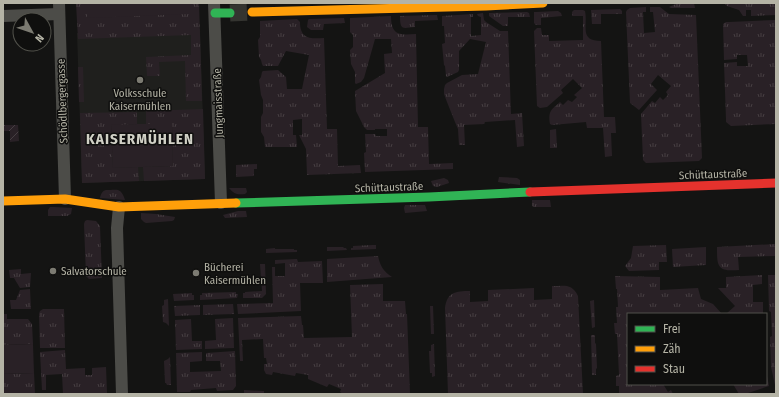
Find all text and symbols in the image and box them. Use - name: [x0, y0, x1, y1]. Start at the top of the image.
- north arrow: [12, 12, 52, 52]
- text: N: [32, 31, 46, 45]
- street label: Schödlbergergasse: [55, 58, 70, 143]
- street label: Jungmaisstraße: [211, 68, 226, 138]
- marker: Volksschule Kaisermühlen: [135, 75, 145, 85]
- place label: Volksschule Kaisermühlen: [109, 87, 171, 113]
- district label: KAISERMÜHLEN: [86, 130, 194, 148]
- street label: Schüttaustraße: [679, 167, 747, 182]
- street label: Schüttaustraße: [355, 180, 423, 195]
- place label: Bücherei Kaisermühlen: [204, 261, 266, 287]
- place label: Salvatorschule: [61, 265, 127, 278]
- marker: Salvatorschule: [48, 266, 58, 276]
- marker: Bücherei Kaisermühlen: [191, 268, 201, 278]
- legend: [627, 313, 767, 385]
- text: Frei: [663, 322, 681, 336]
- text: Zäh: [663, 342, 681, 356]
- text: Stau: [663, 362, 685, 376]

